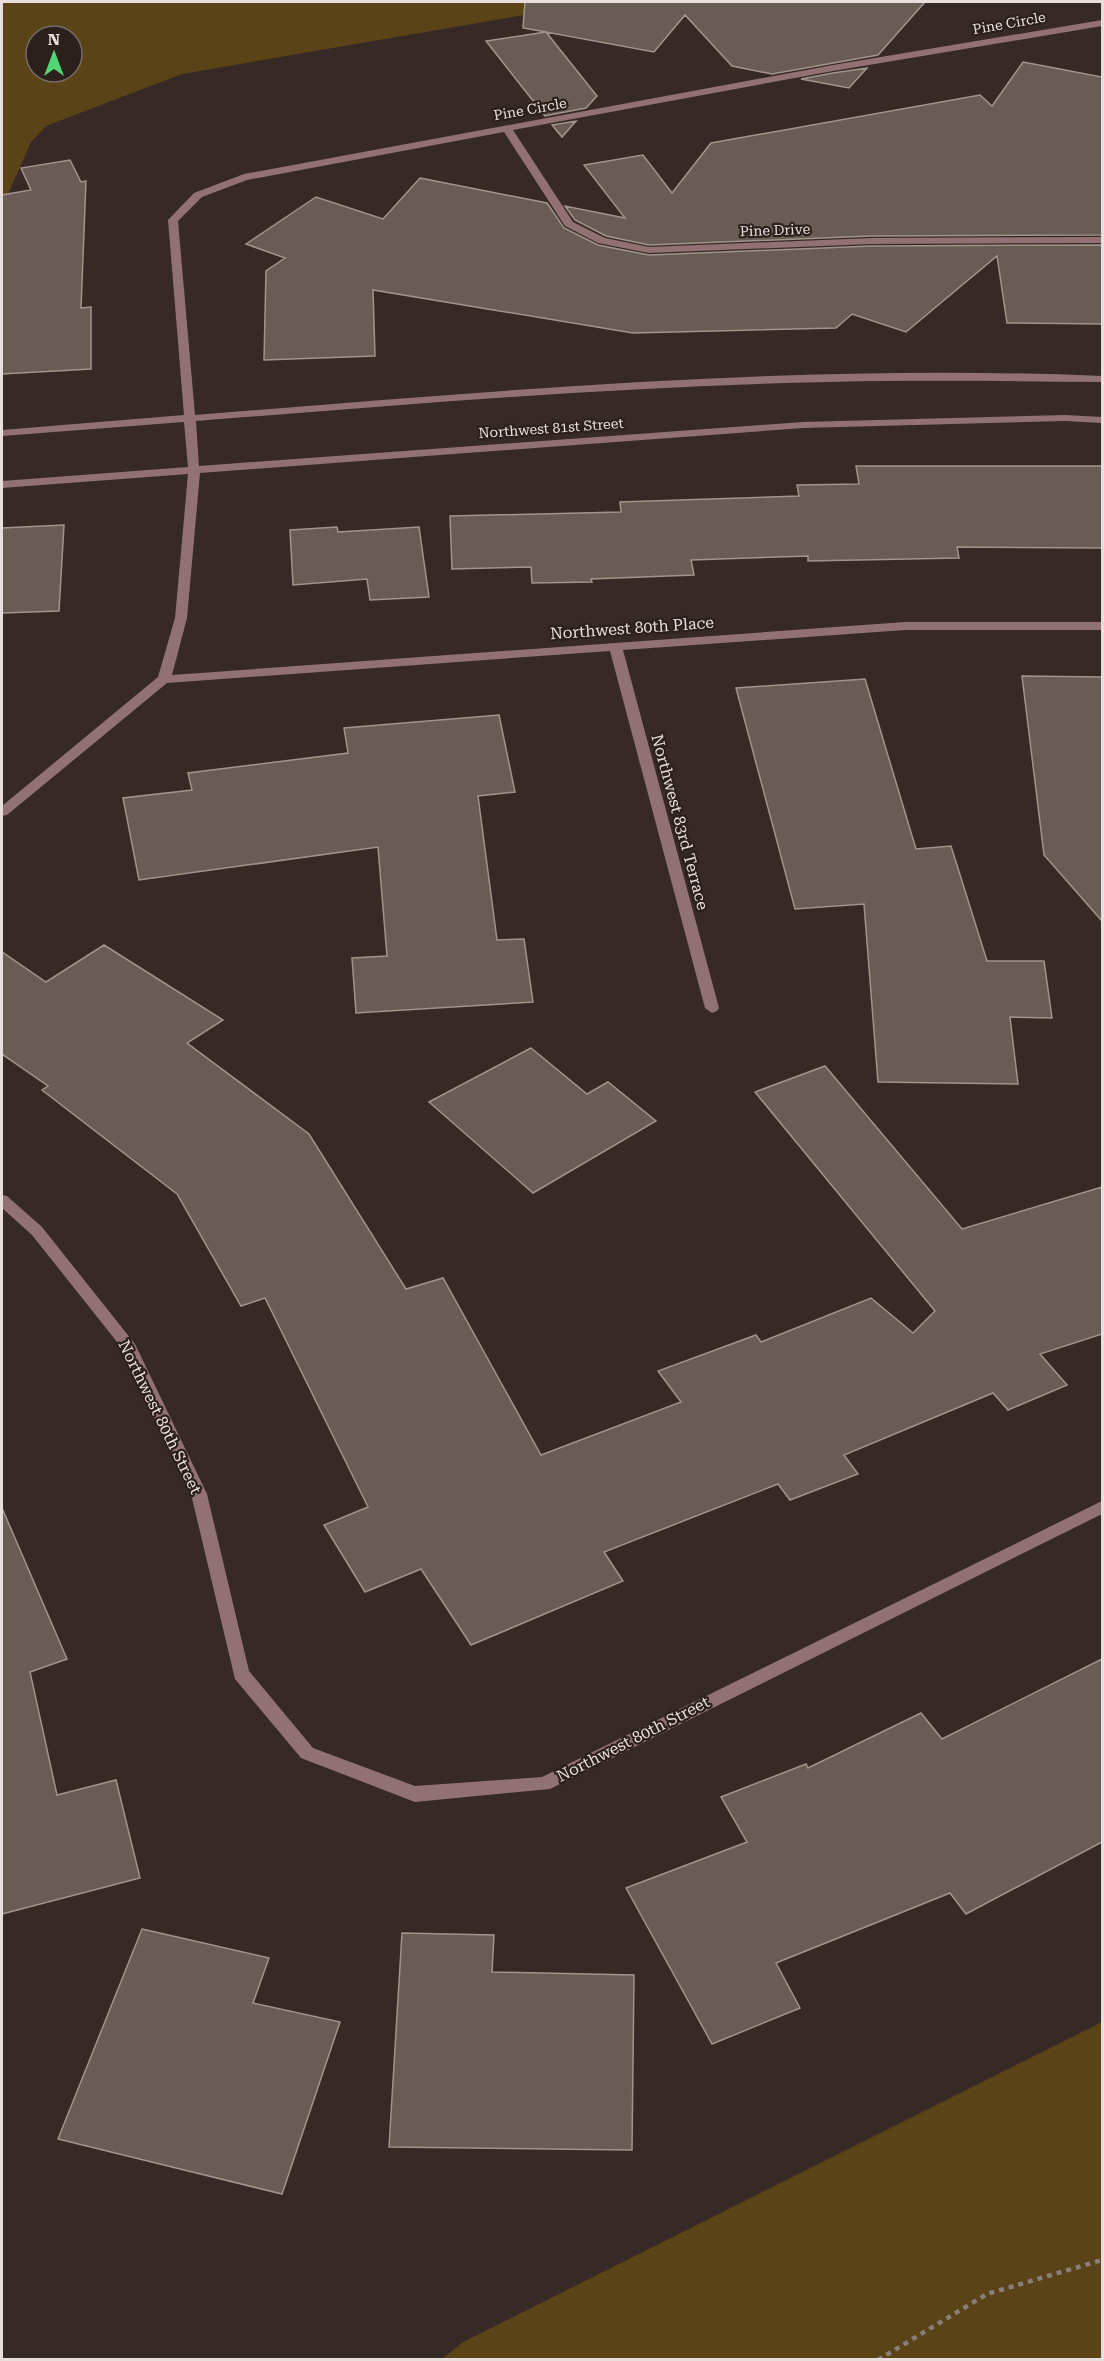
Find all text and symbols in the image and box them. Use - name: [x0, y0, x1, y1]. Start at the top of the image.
- street label: Pine Circle: [971, 9, 1047, 37]
- north arrow: [24, 24, 84, 84]
- text: N: [48, 30, 60, 49]
- street label: Pine Circle: [492, 95, 568, 123]
- street label: Pine Drive: [740, 221, 811, 239]
- street label: Northwest 81st Street: [478, 415, 624, 441]
- street label: Northwest 80th Place: [549, 613, 715, 643]
- street label: Northwest 83rd Terrace: [647, 732, 713, 912]
- street label: Northwest 80th Street: [114, 1337, 206, 1497]
- street label: Northwest 80th Street: [553, 1692, 713, 1786]

